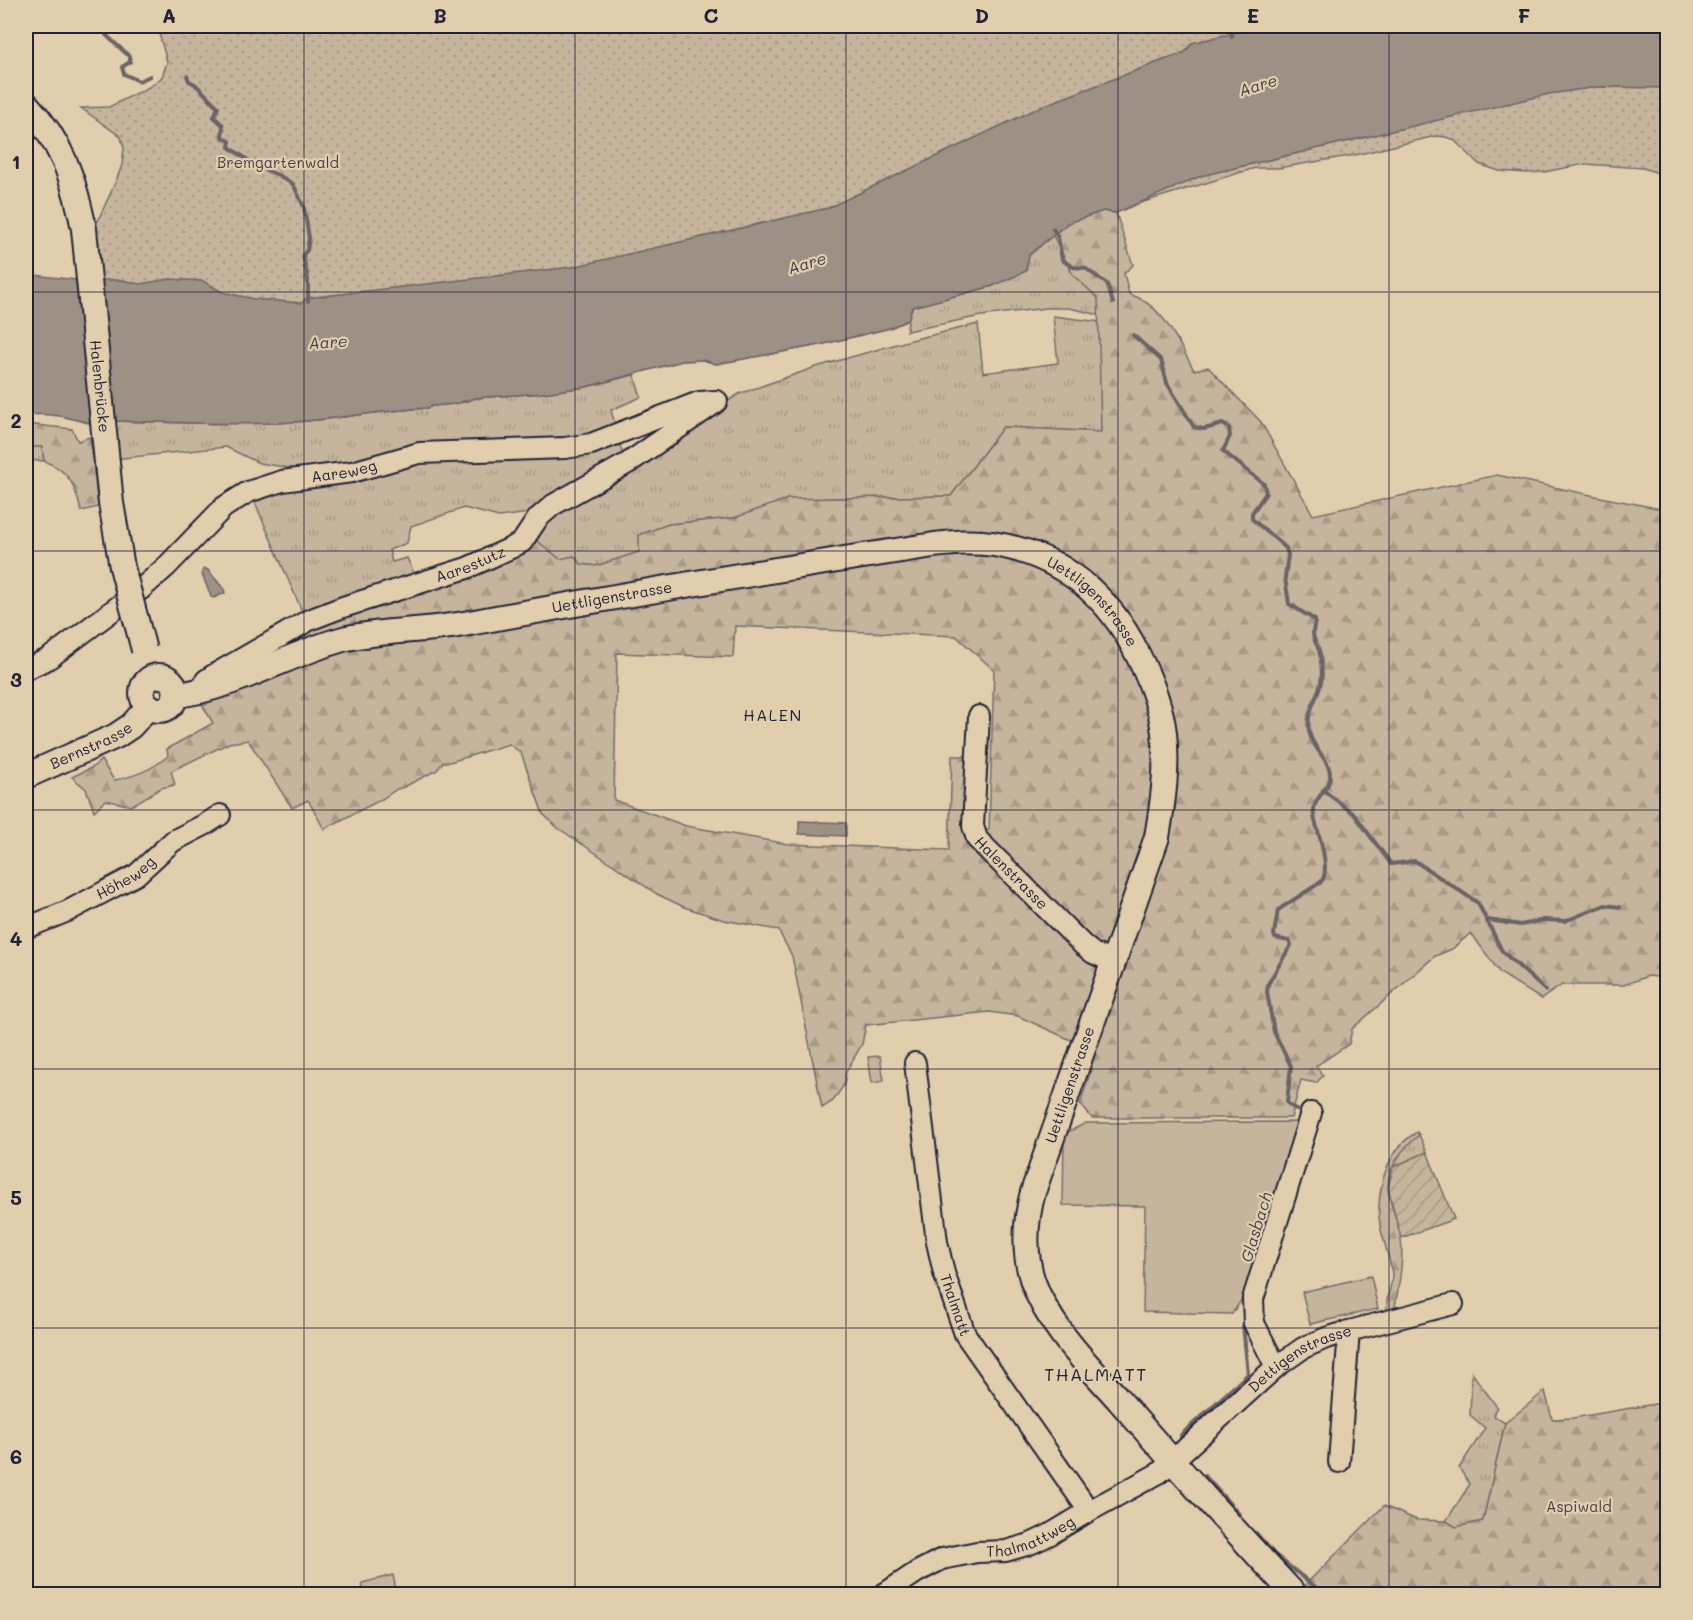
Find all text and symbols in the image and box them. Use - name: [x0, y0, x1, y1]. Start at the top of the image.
- text: A: [162, 2, 176, 28]
- text: B: [433, 2, 447, 28]
- text: C: [704, 2, 719, 28]
- text: D: [975, 2, 989, 28]
- text: E: [1247, 2, 1259, 28]
- text: F: [1518, 2, 1531, 28]
- water label: Aare: [1236, 69, 1280, 100]
- text: 1: [12, 148, 20, 174]
- park label: Bremgartenwald: [217, 152, 339, 172]
- water label: Aare: [785, 247, 829, 278]
- water label: Aare: [308, 330, 348, 353]
- street label: Halenbrücke: [86, 339, 115, 433]
- text: 2: [10, 407, 22, 433]
- street label: Aareweg: [310, 454, 379, 486]
- street label: Aarestutz: [433, 541, 508, 586]
- street label: Uettligenstrasse: [1044, 551, 1143, 650]
- street label: Uettligenstrasse: [550, 576, 674, 617]
- text: 3: [10, 666, 22, 692]
- district label: HALEN: [743, 704, 803, 725]
- street label: Bernstrasse: [47, 717, 136, 773]
- street label: Halenstrasse: [971, 831, 1053, 913]
- street label: Höheweg: [92, 851, 159, 903]
- text: 4: [10, 925, 23, 951]
- street label: Uettligenstrasse: [1040, 1024, 1098, 1146]
- text: 5: [10, 1184, 22, 1210]
- water label: Glasbach: [1235, 1189, 1276, 1264]
- street label: Thalmatt: [936, 1271, 976, 1338]
- street label: Dettigenstrasse: [1243, 1320, 1354, 1396]
- district label: THALMATT: [1044, 1362, 1148, 1386]
- text: 6: [10, 1443, 22, 1469]
- park label: Aspiwald: [1546, 1496, 1612, 1516]
- street label: Thalmattweg: [986, 1511, 1078, 1561]

